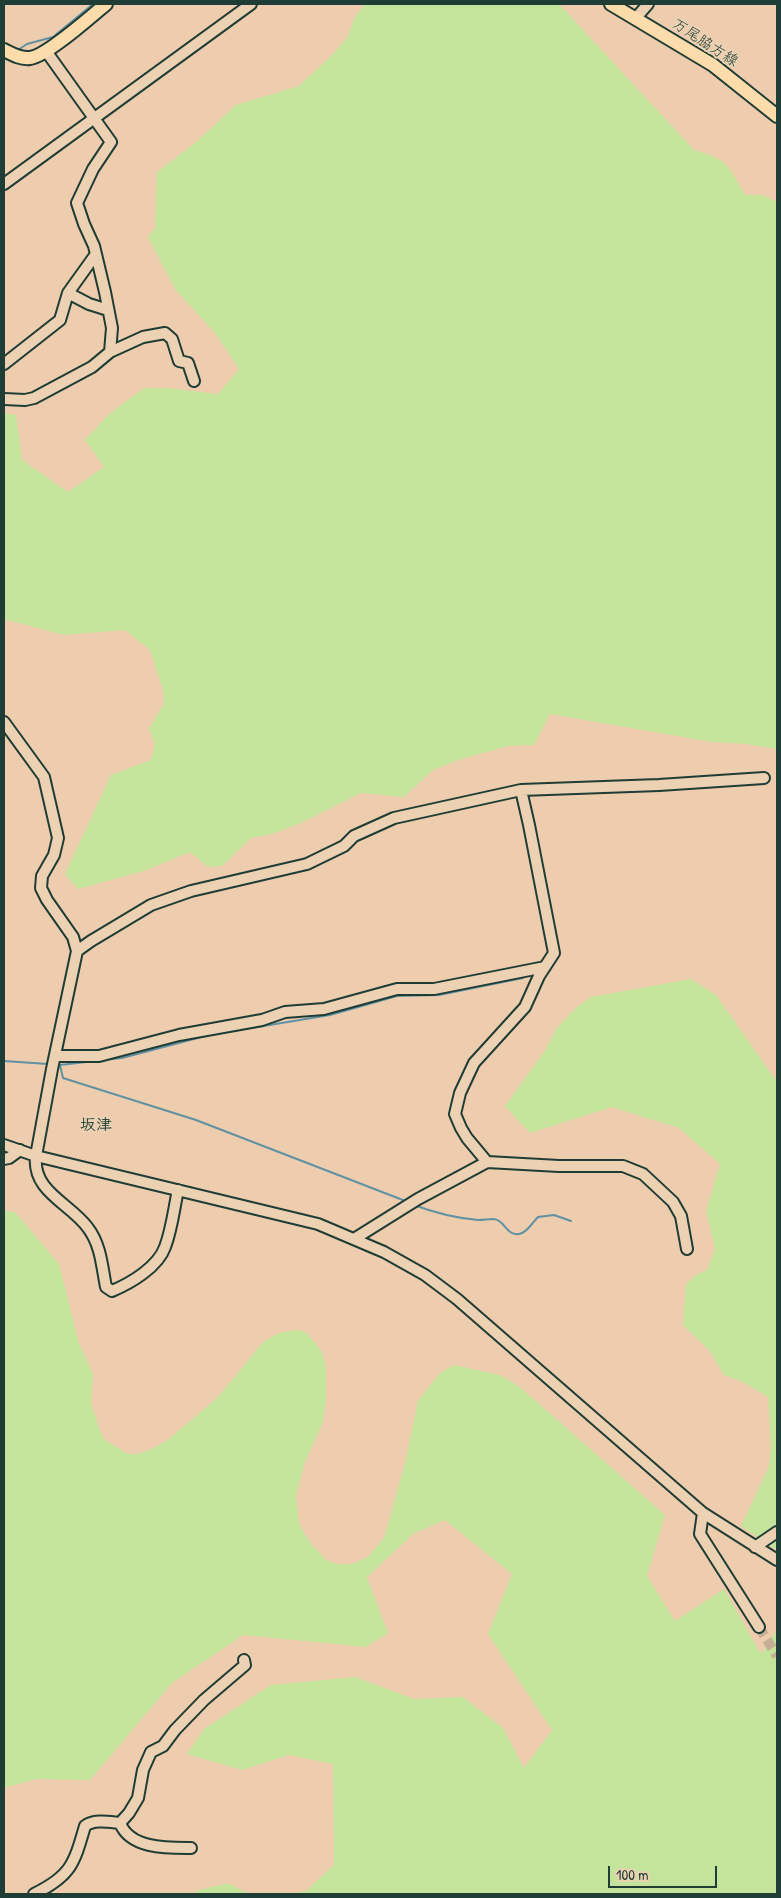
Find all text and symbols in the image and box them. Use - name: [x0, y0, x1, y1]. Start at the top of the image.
- street label: 万尾脇方線: [669, 15, 741, 71]
- district label: 坂津: [80, 1116, 112, 1136]
- scale bar: [611, 1856, 720, 1888]
- text: 100 m: [616, 1864, 649, 1885]

